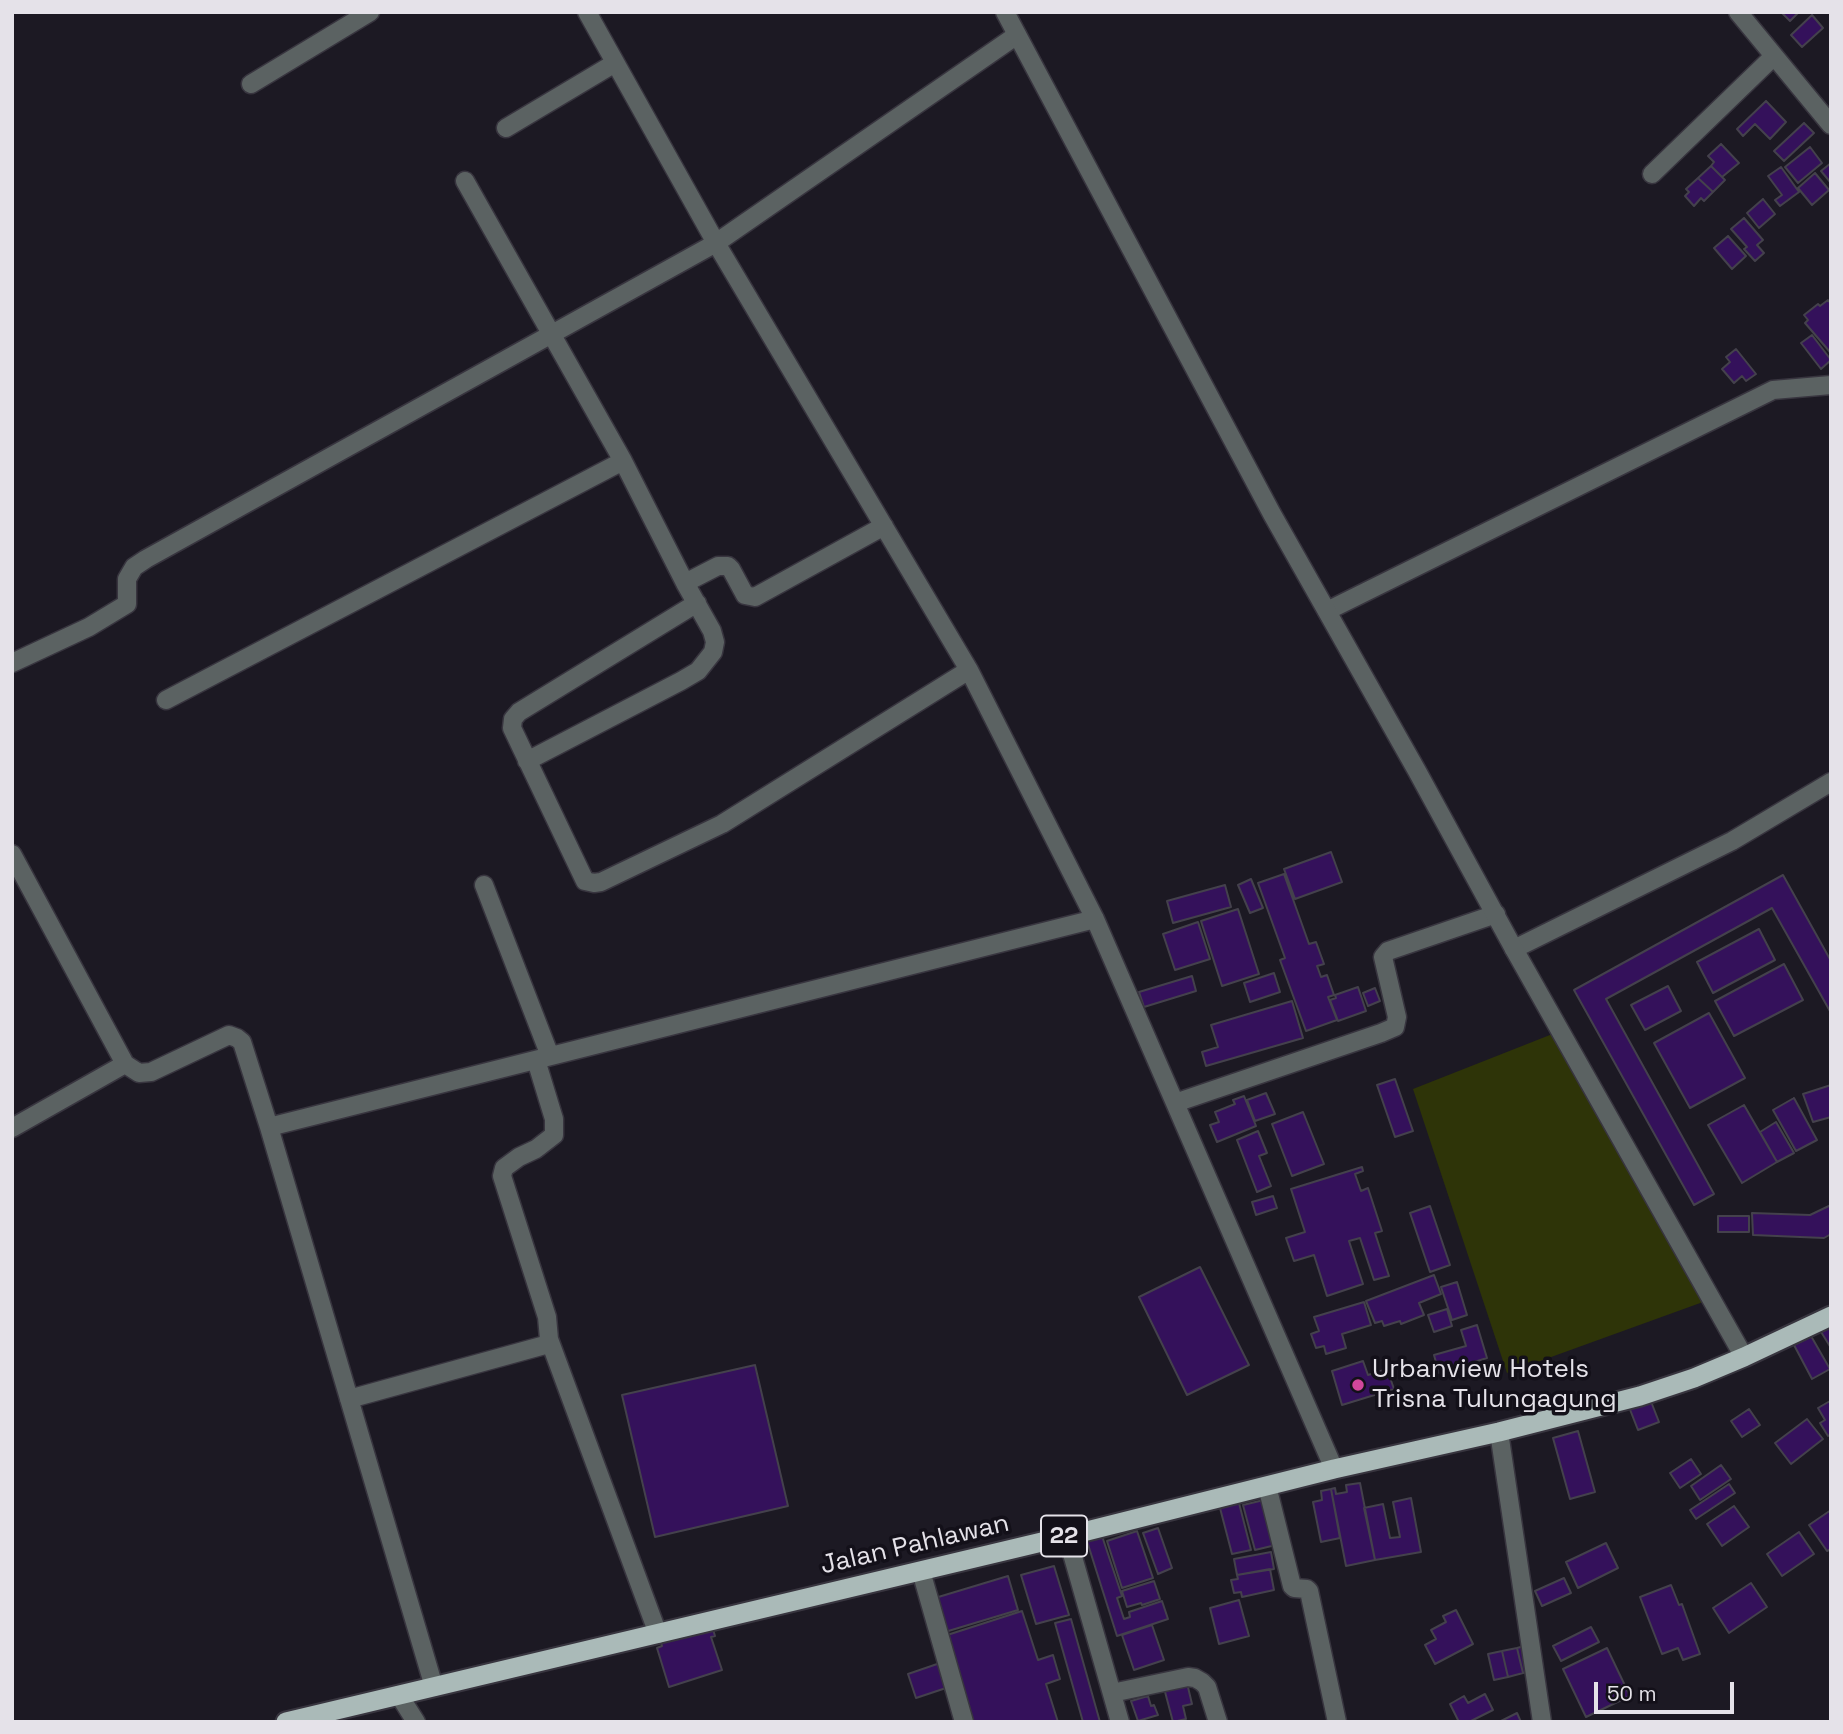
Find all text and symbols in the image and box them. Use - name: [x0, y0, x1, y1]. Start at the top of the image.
- place label: Urbanview Hotels Trisna Tulungagung: [1372, 1354, 1617, 1416]
- marker: Urbanview Hotels Trisna Tulungagung: [1350, 1377, 1366, 1393]
- street label: Jalan Pahlawan: [818, 1508, 1012, 1582]
- road number: 22: [1041, 1516, 1087, 1556]
- scale bar: [1598, 1668, 1738, 1712]
- text: 50 m: [1607, 1680, 1657, 1707]

